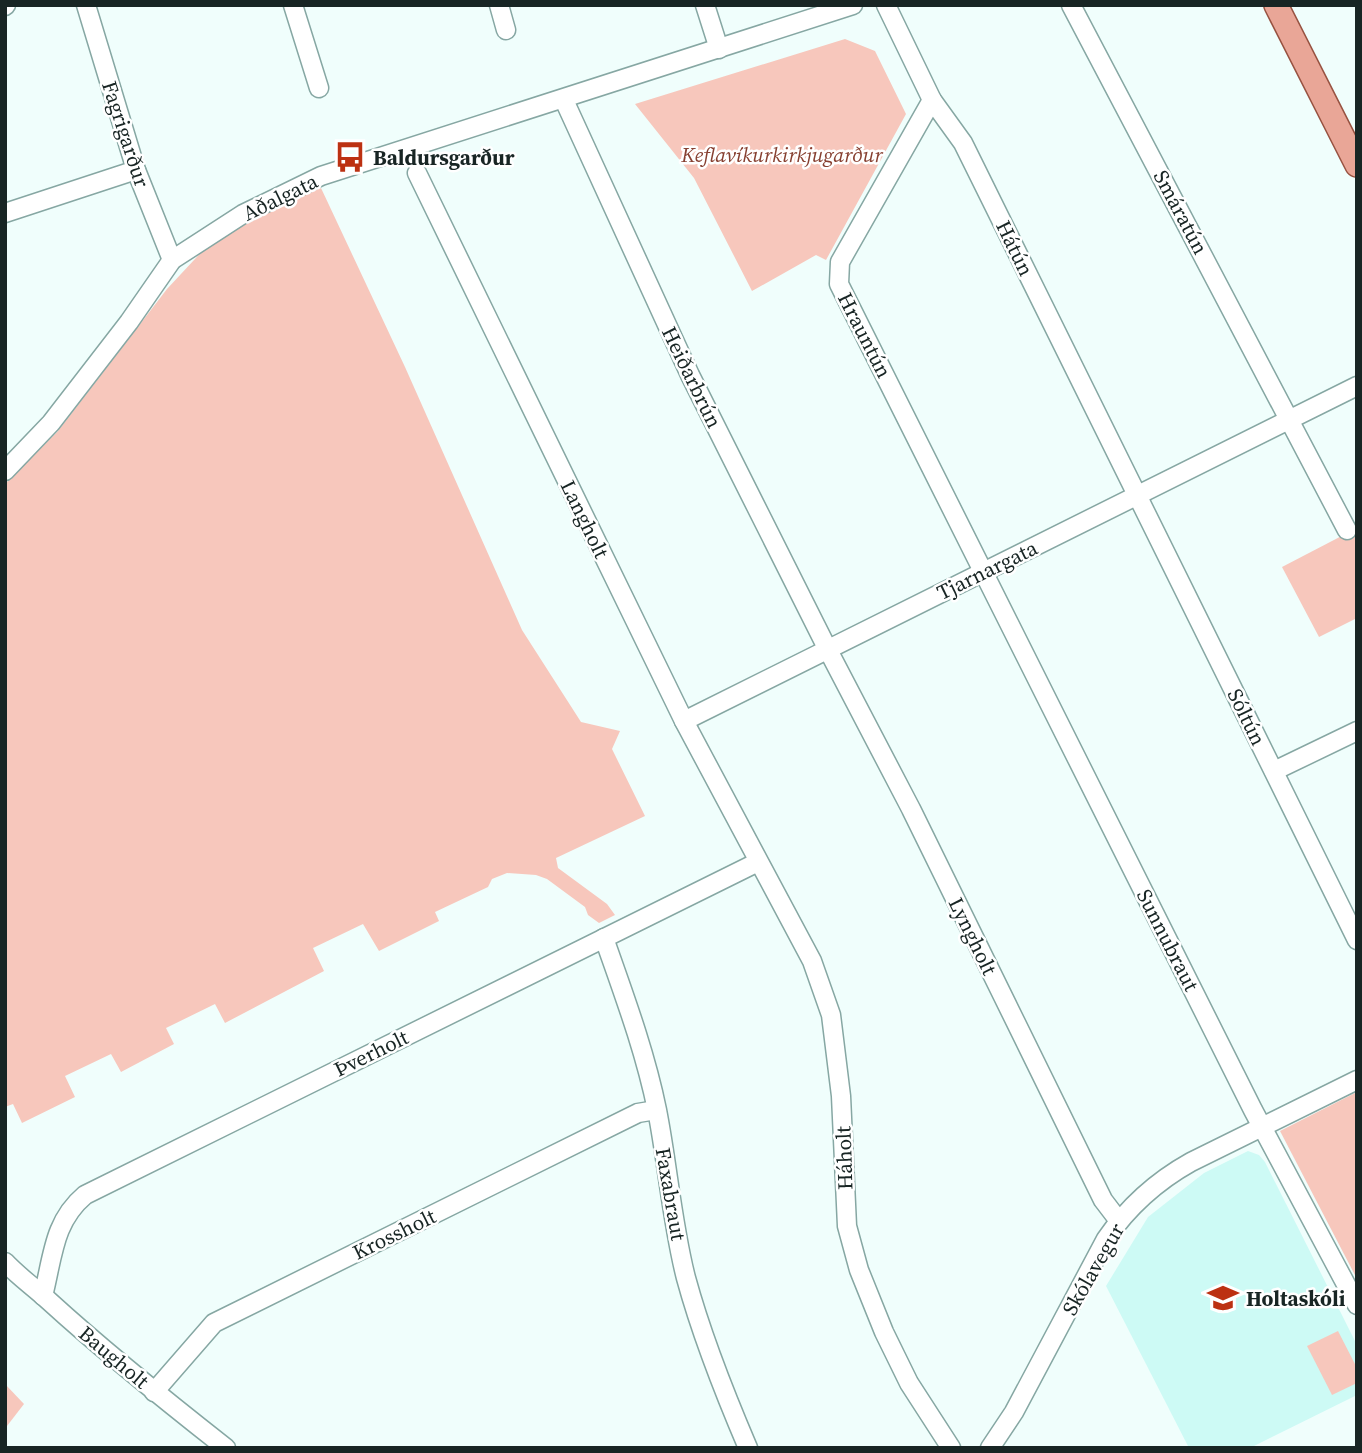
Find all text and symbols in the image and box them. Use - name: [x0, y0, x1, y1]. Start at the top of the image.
- street label: Fagrigarður: [95, 77, 157, 191]
- bus stop icon: Baldursgarður: [333, 140, 367, 174]
- park label: Keflavíkurkirkjugarður: [680, 140, 883, 169]
- place label: Baldursgarður: [373, 143, 515, 172]
- street label: Smáratún: [1147, 165, 1215, 259]
- street label: Aðalgata: [238, 166, 323, 228]
- street label: Hátún: [989, 215, 1041, 281]
- street label: Hrauntún: [831, 287, 899, 383]
- street label: Heiðarbrún: [655, 321, 729, 433]
- street label: Langholt: [554, 475, 616, 563]
- street label: Tjarnargata: [932, 533, 1042, 607]
- street label: Sóltún: [1221, 684, 1273, 751]
- street label: Sunnubraut: [1130, 884, 1206, 996]
- street label: Lyngholt: [942, 892, 1004, 980]
- street label: Þverholt: [329, 1022, 413, 1083]
- street label: Háholt: [828, 1125, 860, 1190]
- street label: Faxabraut: [649, 1145, 693, 1243]
- street label: Krossholt: [348, 1201, 441, 1267]
- street label: Skólavegur: [1055, 1217, 1131, 1320]
- school or university icon: Holtaskóli: [1206, 1281, 1240, 1315]
- place label: Holtaskóli: [1246, 1284, 1346, 1313]
- street label: Baugholt: [73, 1319, 155, 1395]

